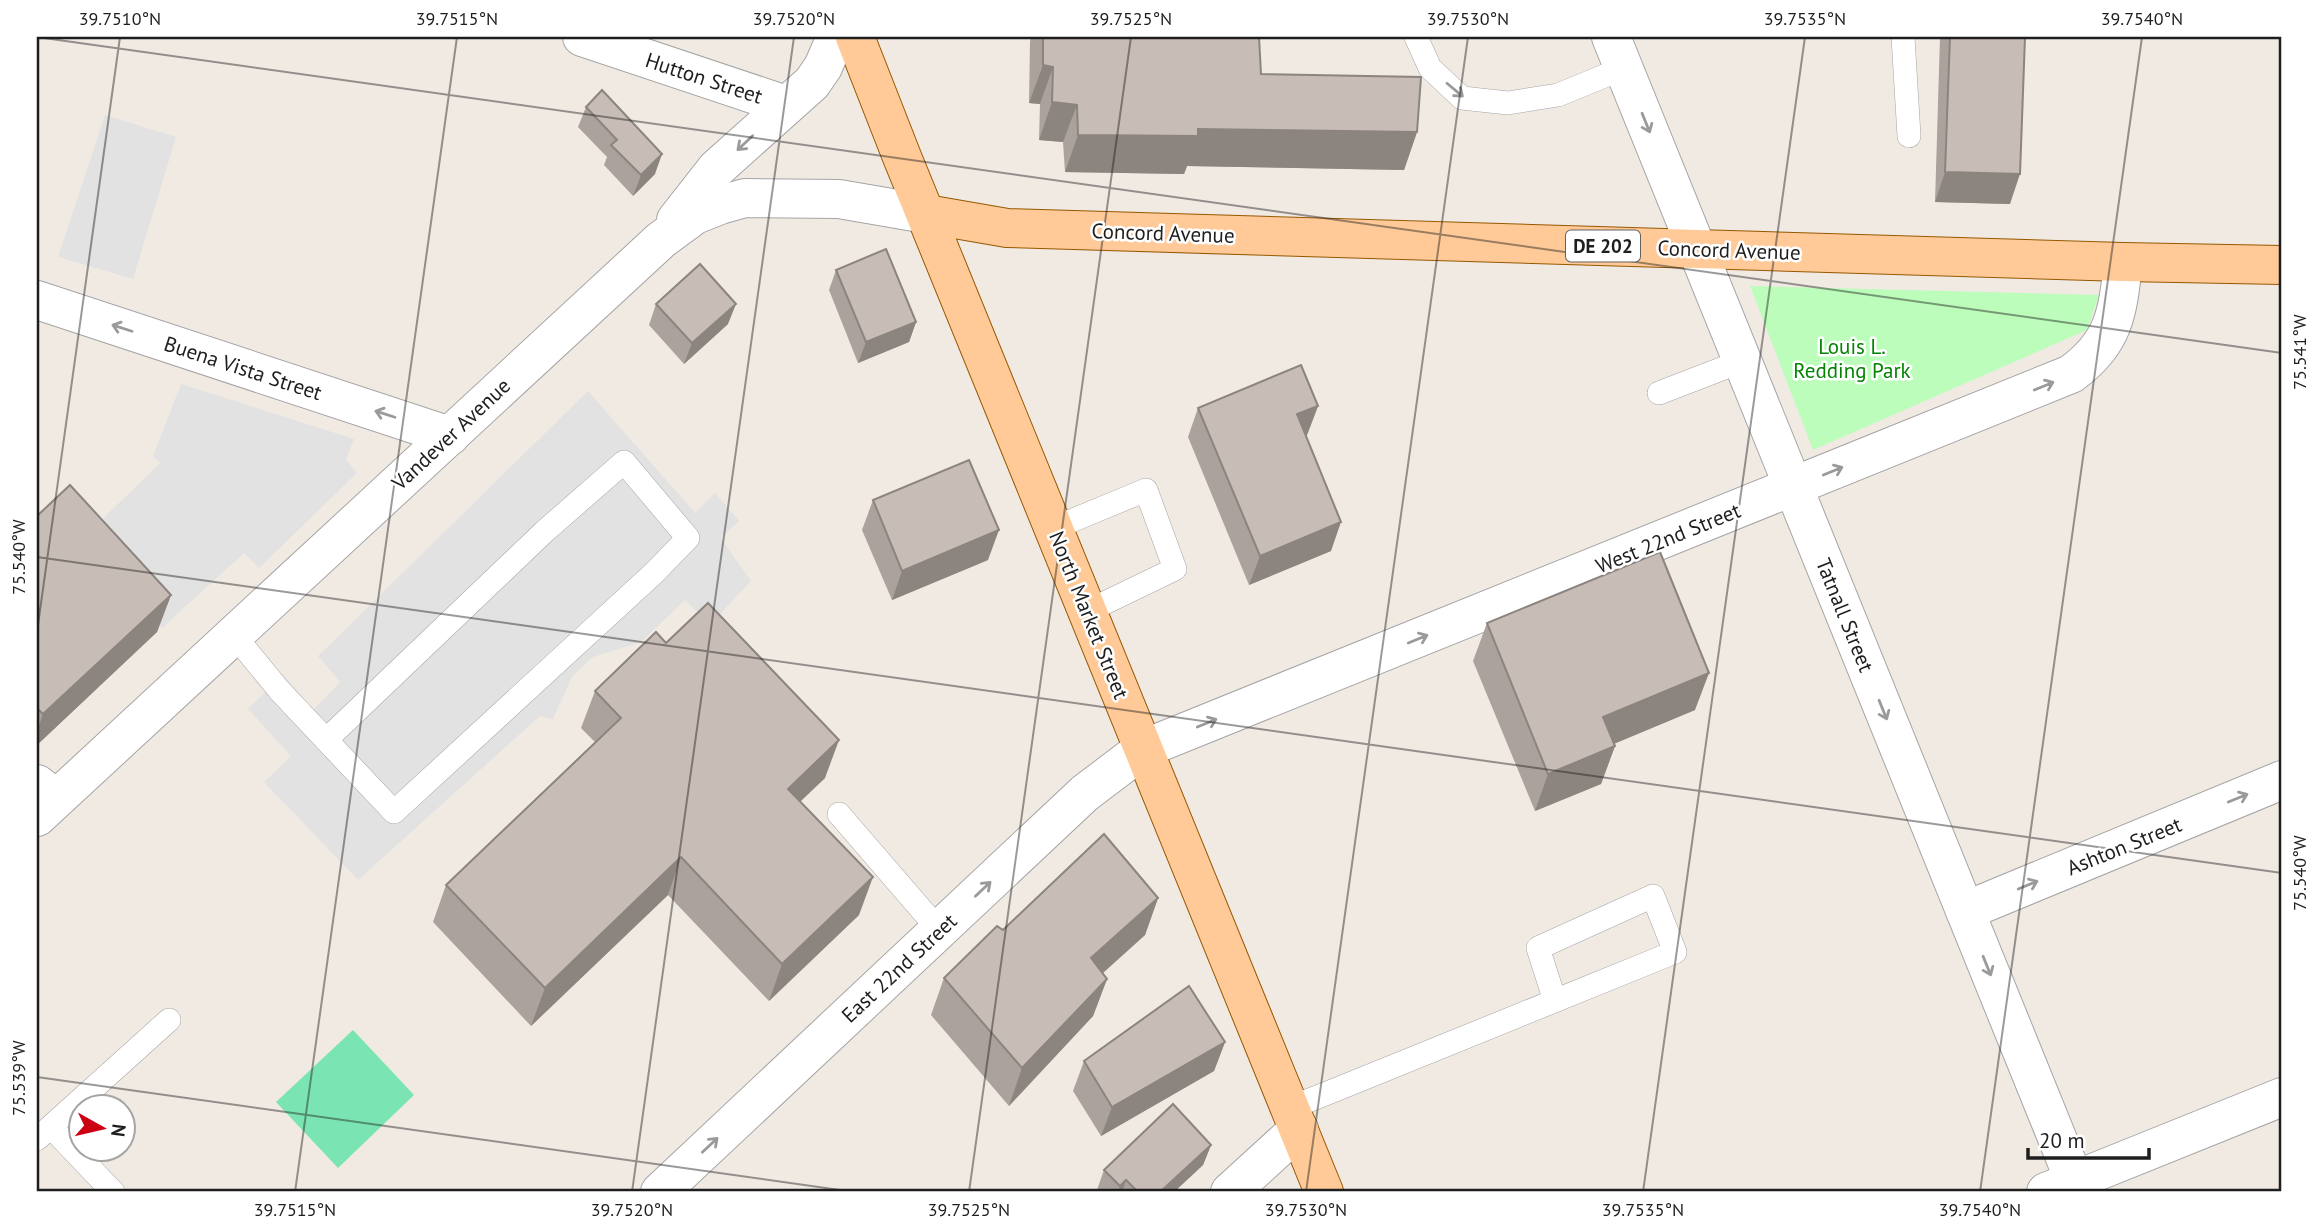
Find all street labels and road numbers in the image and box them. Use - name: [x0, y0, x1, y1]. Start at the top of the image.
- street label: Hutton Street: [642, 46, 766, 110]
- street label: Concord Avenue: [1091, 217, 1235, 249]
- road number: DE 202: [1566, 230, 1640, 262]
- street label: Concord Avenue: [1657, 234, 1801, 266]
- street label: Buena Vista Street: [161, 330, 325, 406]
- street label: Vandever Avenue: [385, 372, 516, 497]
- street label: West 22nd Street: [1592, 497, 1744, 579]
- street label: North Market Street: [1043, 527, 1135, 703]
- street label: Tatnall Street: [1810, 554, 1880, 676]
- street label: Ashton Street: [2063, 811, 2185, 881]
- street label: East 22nd Street: [836, 908, 962, 1028]

